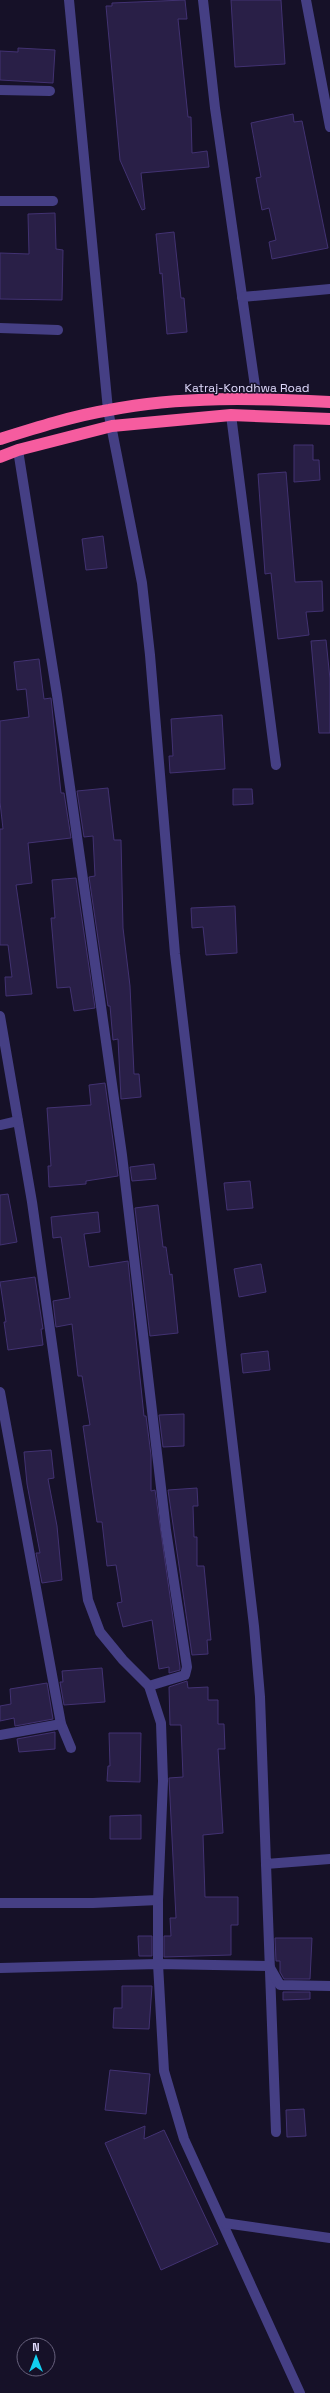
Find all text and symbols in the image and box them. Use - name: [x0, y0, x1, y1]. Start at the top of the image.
- street label: Katraj-Kondhwa Road: [185, 380, 309, 396]
- north arrow: [16, 2337, 56, 2377]
- text: N: [32, 2340, 40, 2354]

